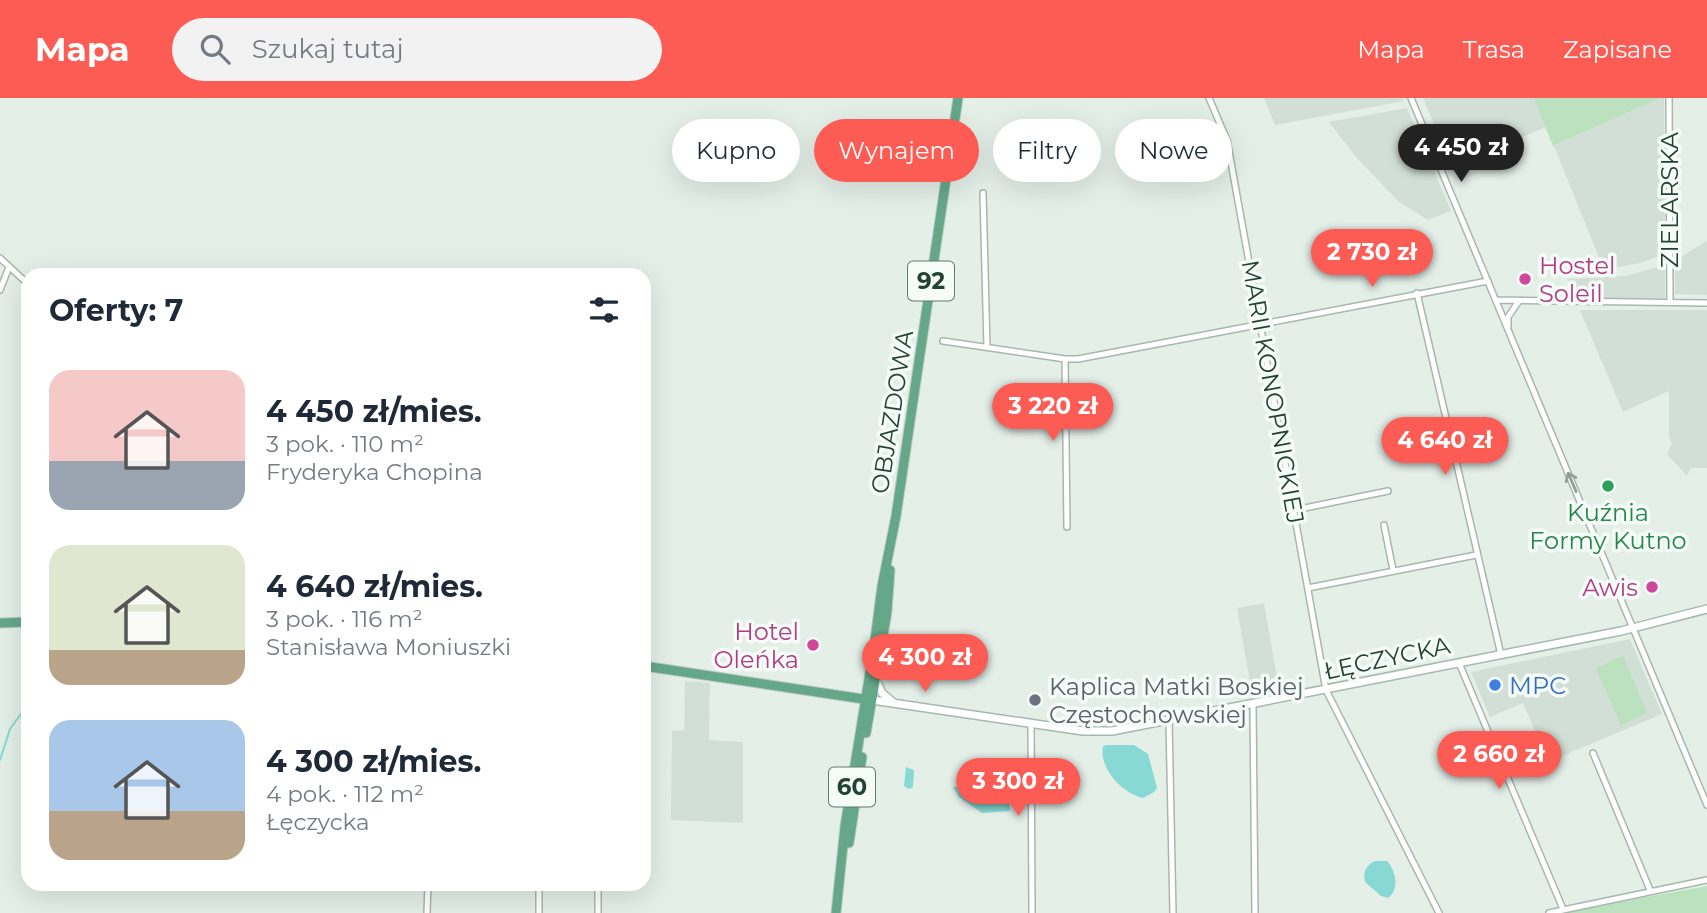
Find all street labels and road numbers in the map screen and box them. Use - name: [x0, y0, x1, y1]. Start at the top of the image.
- street label: ZIELARSKA: [1655, 131, 1684, 268]
- street label: MARII KONOPNICKIEJ: [1236, 258, 1310, 526]
- road number: 92: [908, 262, 954, 300]
- street label: OBJAZDOWA: [865, 327, 919, 496]
- street label: ŁĘCZYCKA: [1321, 630, 1453, 685]
- road number: 60: [829, 768, 875, 806]

